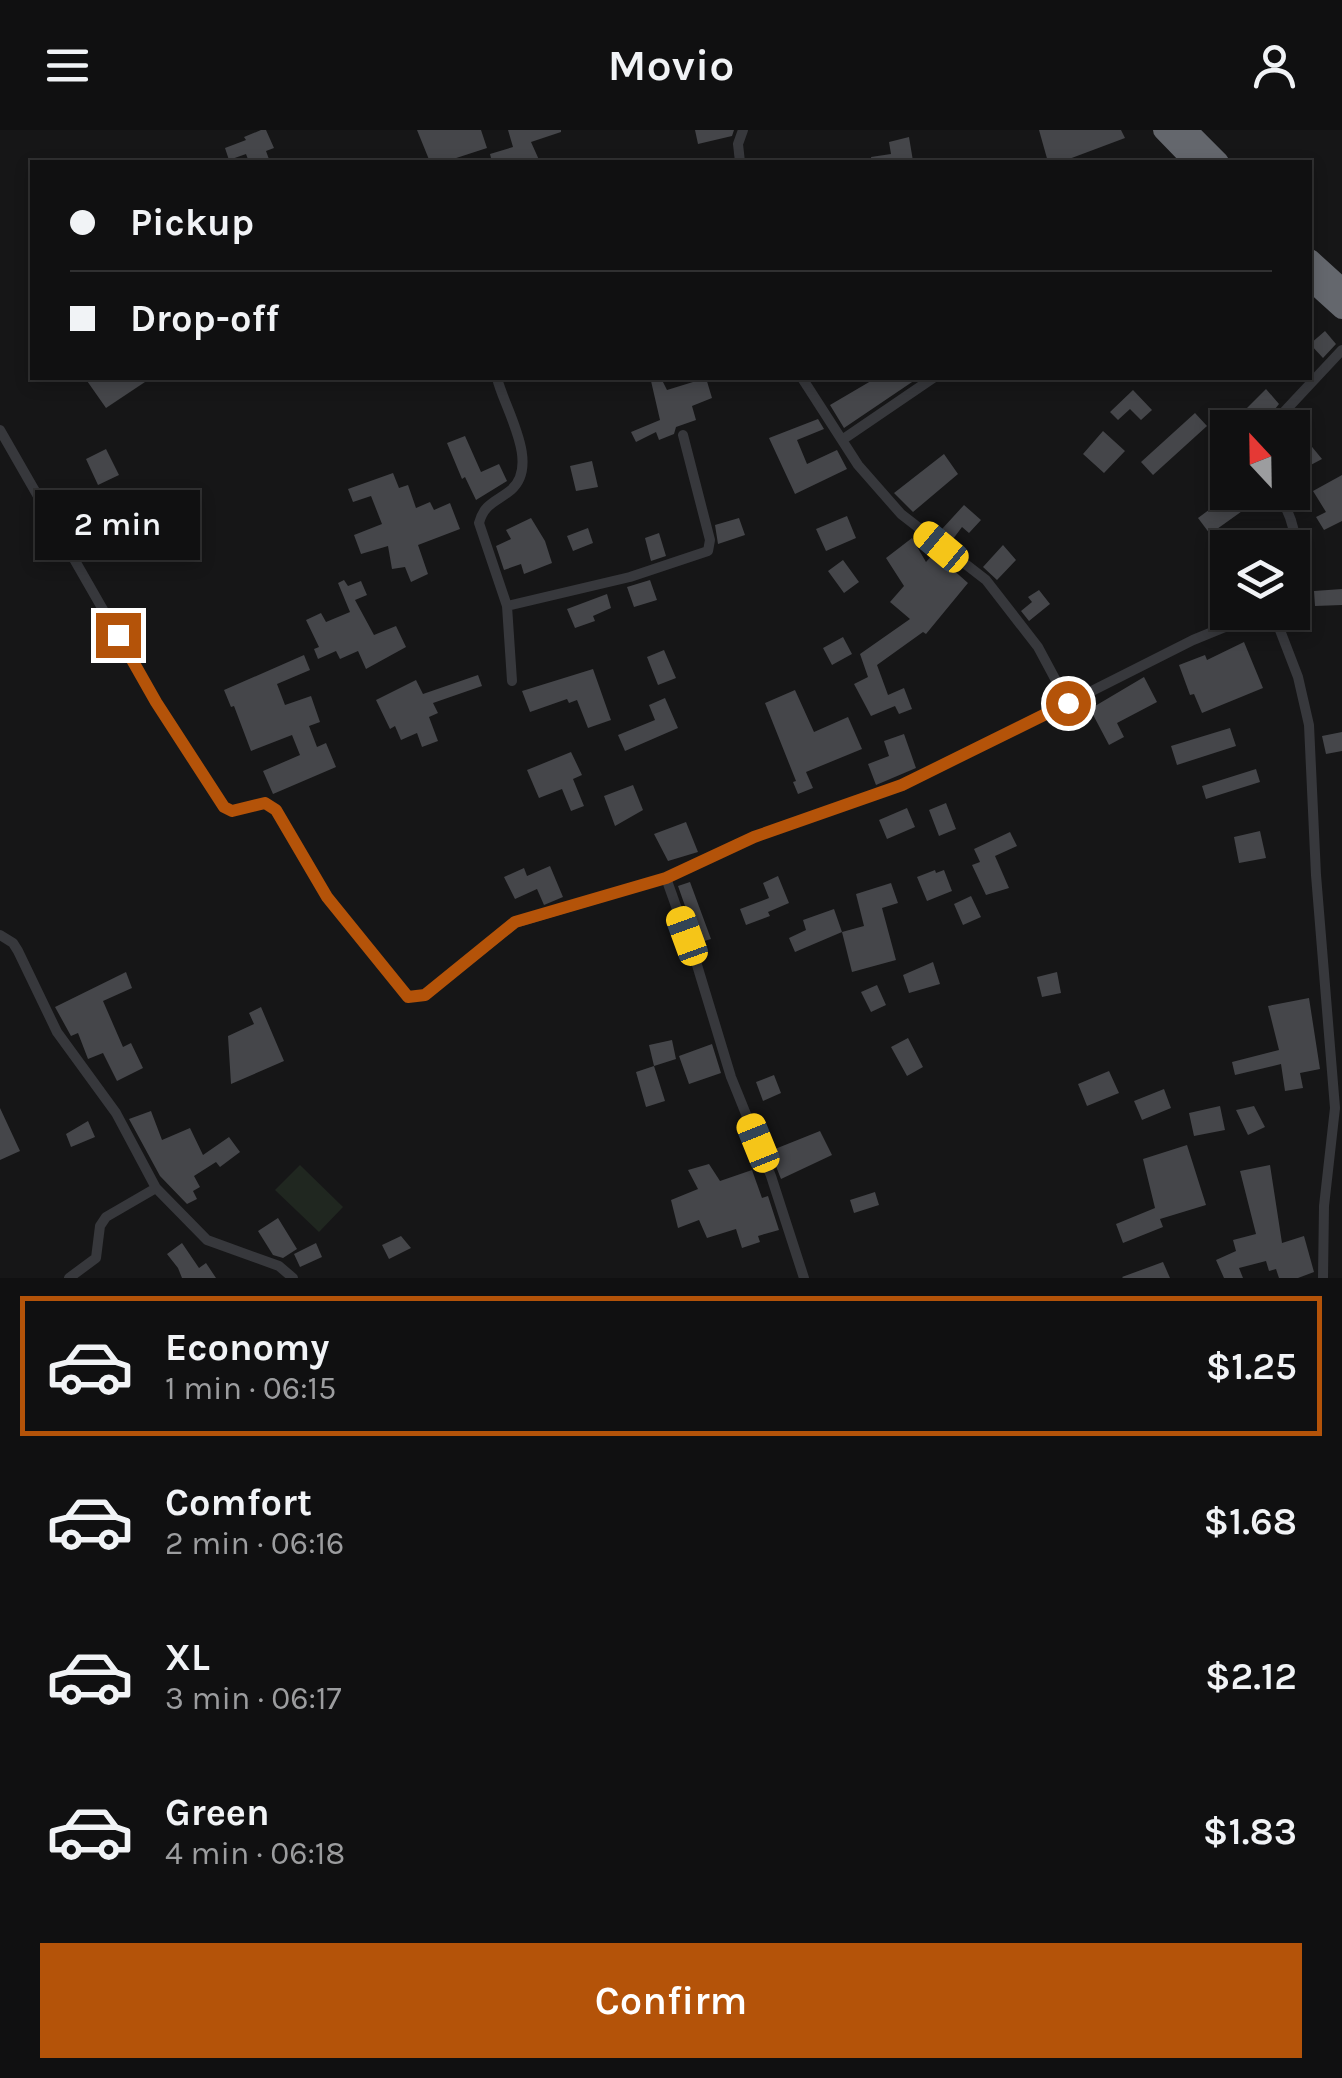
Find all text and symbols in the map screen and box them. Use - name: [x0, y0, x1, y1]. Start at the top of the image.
- icon: menu: [40, 38, 95, 93]
- icon: person: [1247, 38, 1302, 93]
- text: Movio: [608, 39, 735, 91]
- text: Pickup: [130, 200, 254, 245]
- text: Drop-off: [130, 296, 279, 341]
- north arrow: [1210, 410, 1310, 510]
- map controls: [1210, 410, 1310, 630]
- callout: 2 min: [36, 490, 200, 560]
- text: 2 min: [74, 506, 161, 543]
- car: [908, 516, 974, 578]
- button: layers: [1210, 530, 1310, 630]
- route end: [96, 613, 141, 658]
- route start: [1046, 681, 1091, 726]
- car: [663, 903, 711, 969]
- car: [733, 1110, 783, 1176]
- icon: car: [45, 1321, 135, 1411]
- text: Economy: [165, 1325, 329, 1370]
- text: $1.25: [1206, 1344, 1297, 1389]
- text: 1 min · 06:15: [165, 1370, 336, 1407]
- icon: car: [45, 1476, 135, 1566]
- text: Comfort: [165, 1480, 312, 1525]
- text: $1.68: [1203, 1499, 1297, 1544]
- text: 2 min · 06:16: [165, 1525, 344, 1562]
- icon: car: [45, 1631, 135, 1721]
- text: XL: [165, 1635, 210, 1680]
- text: $2.12: [1205, 1654, 1297, 1699]
- text: 3 min · 06:17: [165, 1680, 341, 1717]
- icon: car: [45, 1786, 135, 1876]
- text: Green: [165, 1790, 270, 1835]
- text: $1.83: [1203, 1809, 1297, 1854]
- text: 4 min · 06:18: [165, 1835, 345, 1872]
- button: Confirm: [40, 1943, 1302, 2058]

